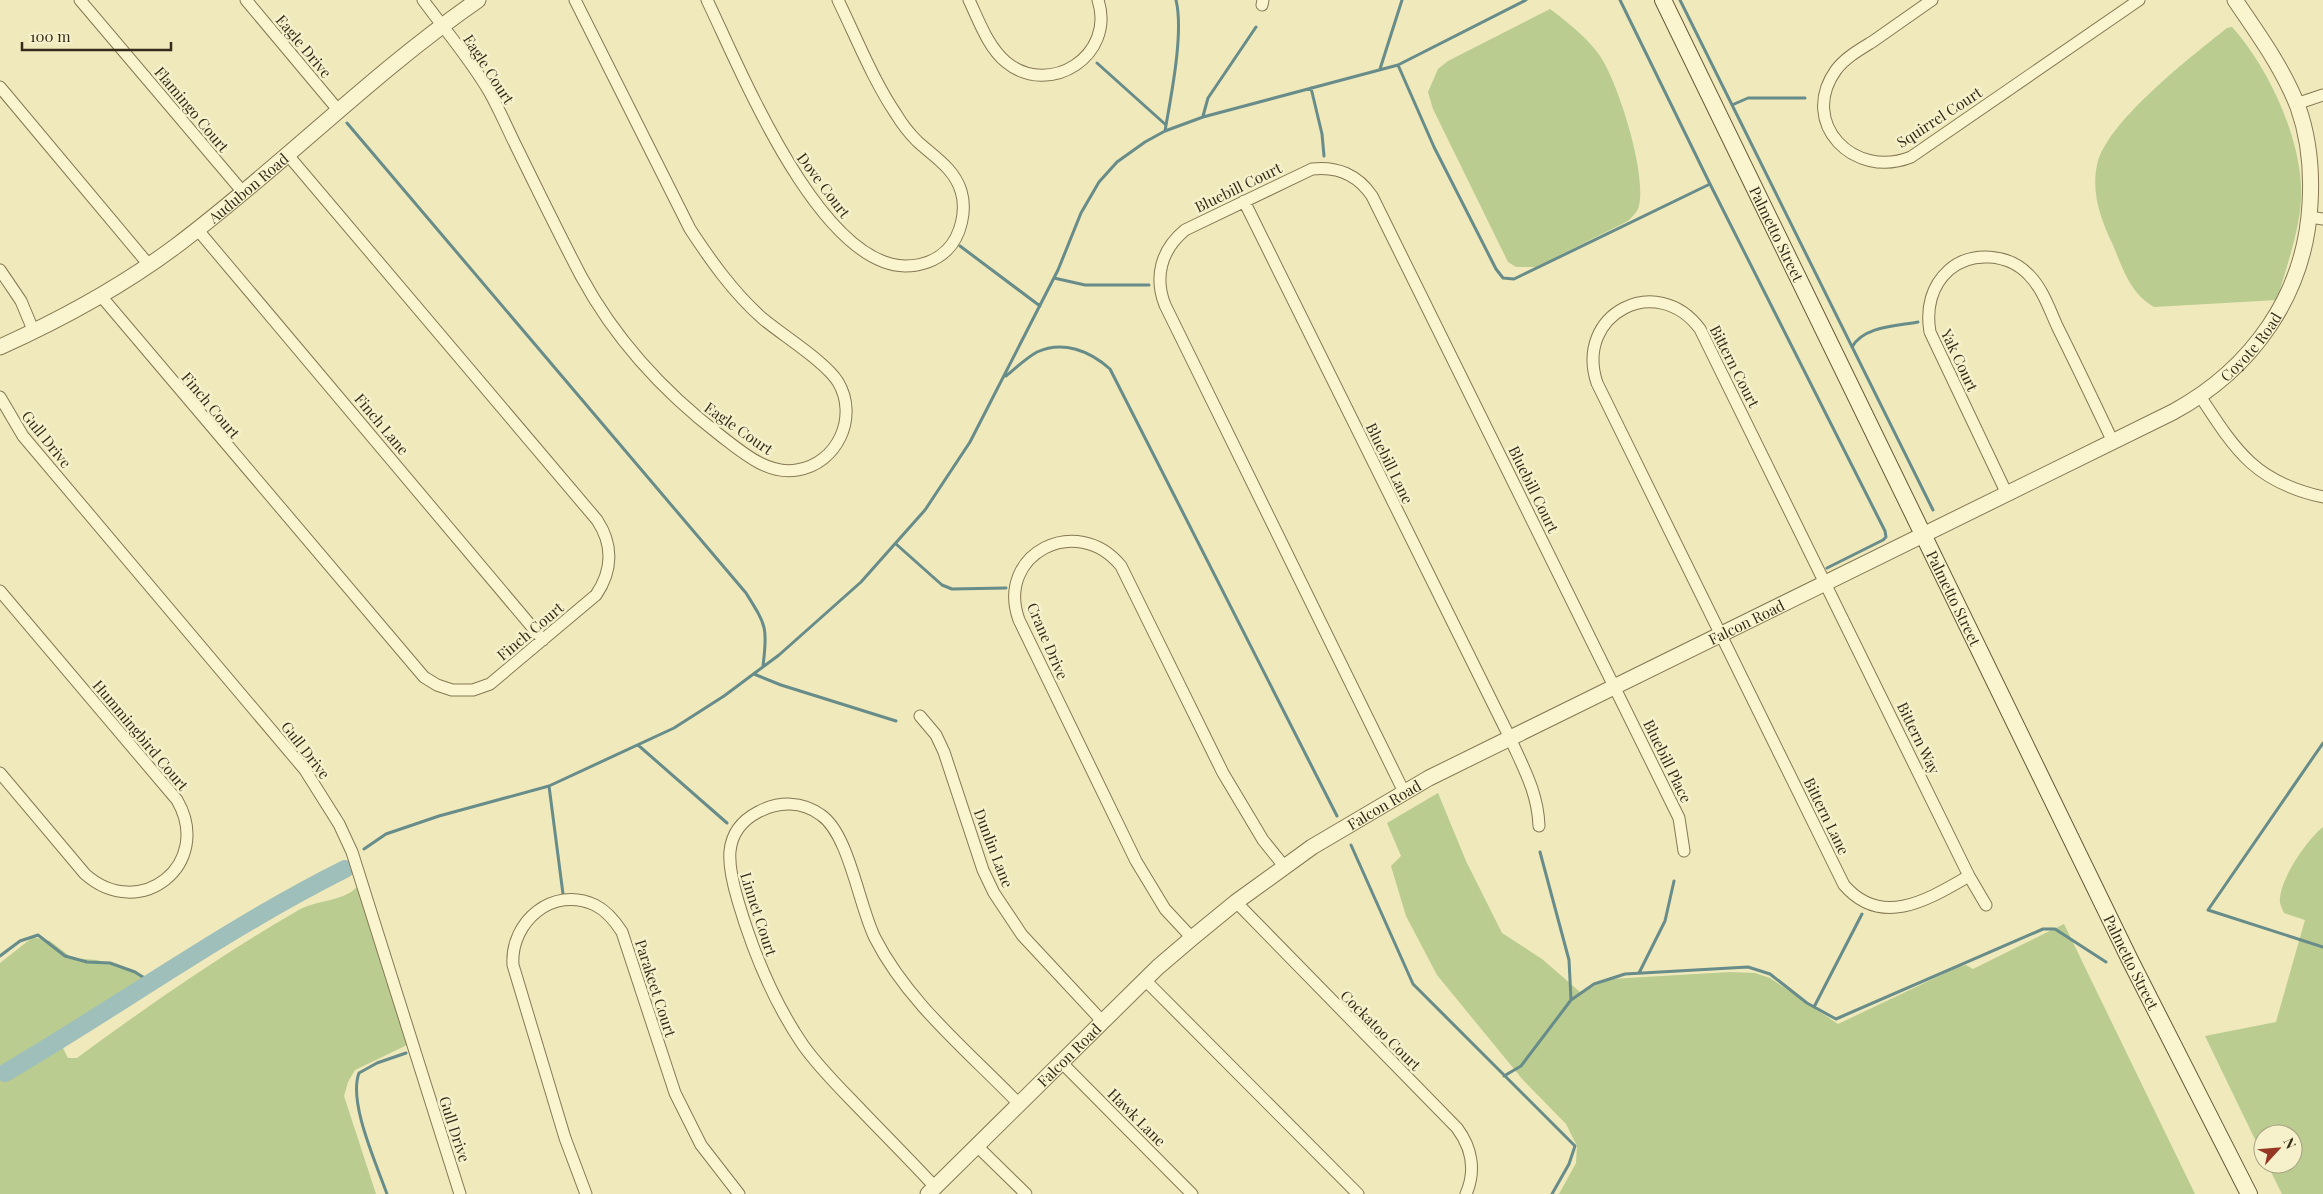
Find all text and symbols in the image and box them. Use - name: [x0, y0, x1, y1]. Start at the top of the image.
- street label: Eagle Drive: [272, 10, 336, 82]
- scale bar: [22, 20, 171, 52]
- text: 100 m: [30, 26, 71, 46]
- street label: Eagle Court: [459, 30, 519, 108]
- street label: Flamingo Court: [150, 62, 234, 156]
- street label: Squirrel Court: [1893, 82, 1986, 152]
- street label: Audubon Road: [203, 148, 293, 228]
- street label: Dove Court: [793, 148, 855, 222]
- street label: Bluebill Court: [1191, 157, 1285, 217]
- street label: Palmetto Street: [1745, 183, 1809, 285]
- street label: Coyote Road: [2216, 308, 2286, 386]
- street label: Bittern Court: [1706, 321, 1765, 411]
- street label: Yak Court: [1936, 325, 1983, 395]
- street label: Finch Court: [177, 368, 245, 443]
- street label: Finch Lane: [350, 389, 414, 459]
- street label: Eagle Court: [701, 397, 778, 459]
- street label: Gull Drive: [18, 406, 76, 472]
- street label: Bluebill Lane: [1362, 419, 1418, 507]
- street label: Bluebill Court: [1504, 442, 1564, 536]
- street label: Palmetto Street: [1922, 547, 1986, 650]
- street label: Falcon Road: [1705, 595, 1788, 649]
- street label: Finch Court: [493, 597, 568, 665]
- street label: Crane Drive: [1023, 600, 1073, 682]
- street label: Hummingbird Court: [89, 675, 194, 795]
- street label: Bittern Way: [1893, 699, 1945, 778]
- street label: Bluebill Place: [1639, 716, 1697, 806]
- street label: Gull Drive: [277, 717, 335, 783]
- street label: Bittern Lane: [1800, 774, 1854, 858]
- street label: Falcon Road: [1343, 775, 1425, 834]
- street label: Dunlin Lane: [970, 806, 1018, 890]
- street label: Linnet Court: [736, 870, 782, 959]
- street label: Palmetto Street: [2099, 911, 2164, 1014]
- street label: Parakeet Court: [631, 937, 681, 1040]
- street label: Cockatoo Court: [1336, 985, 1426, 1075]
- street label: Falcon Road: [1033, 1019, 1105, 1091]
- street label: Hawk Lane: [1104, 1084, 1170, 1150]
- street label: Gull Drive: [435, 1093, 475, 1165]
- north arrow: [2253, 1124, 2303, 1174]
- text: N: [2279, 1134, 2301, 1152]

